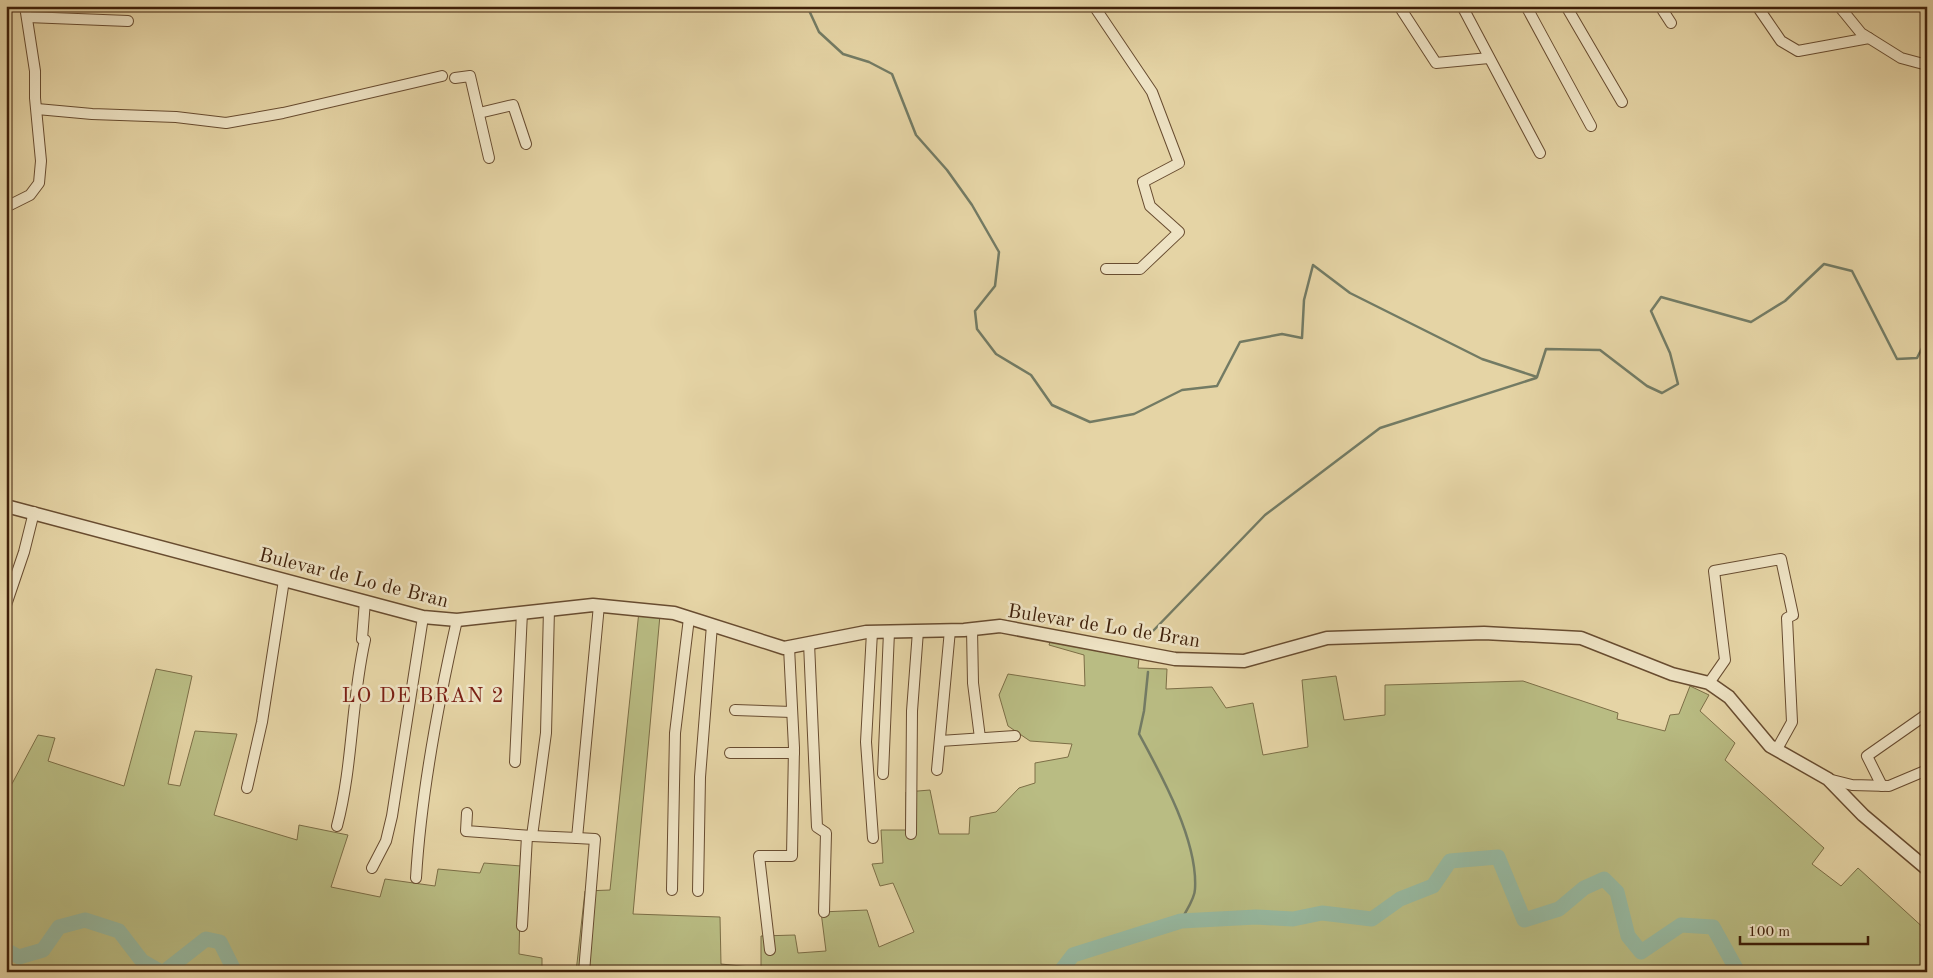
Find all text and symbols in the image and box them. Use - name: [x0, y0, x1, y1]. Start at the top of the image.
- street label: Bulevar de Lo de Bran: [257, 546, 451, 612]
- street label: Bulevar de Lo de Bran: [1006, 602, 1202, 652]
- district label: LO DE BRAN 2: [341, 686, 505, 707]
- scale bar: [1740, 913, 1868, 945]
- text: 100 m: [1748, 925, 1790, 940]

